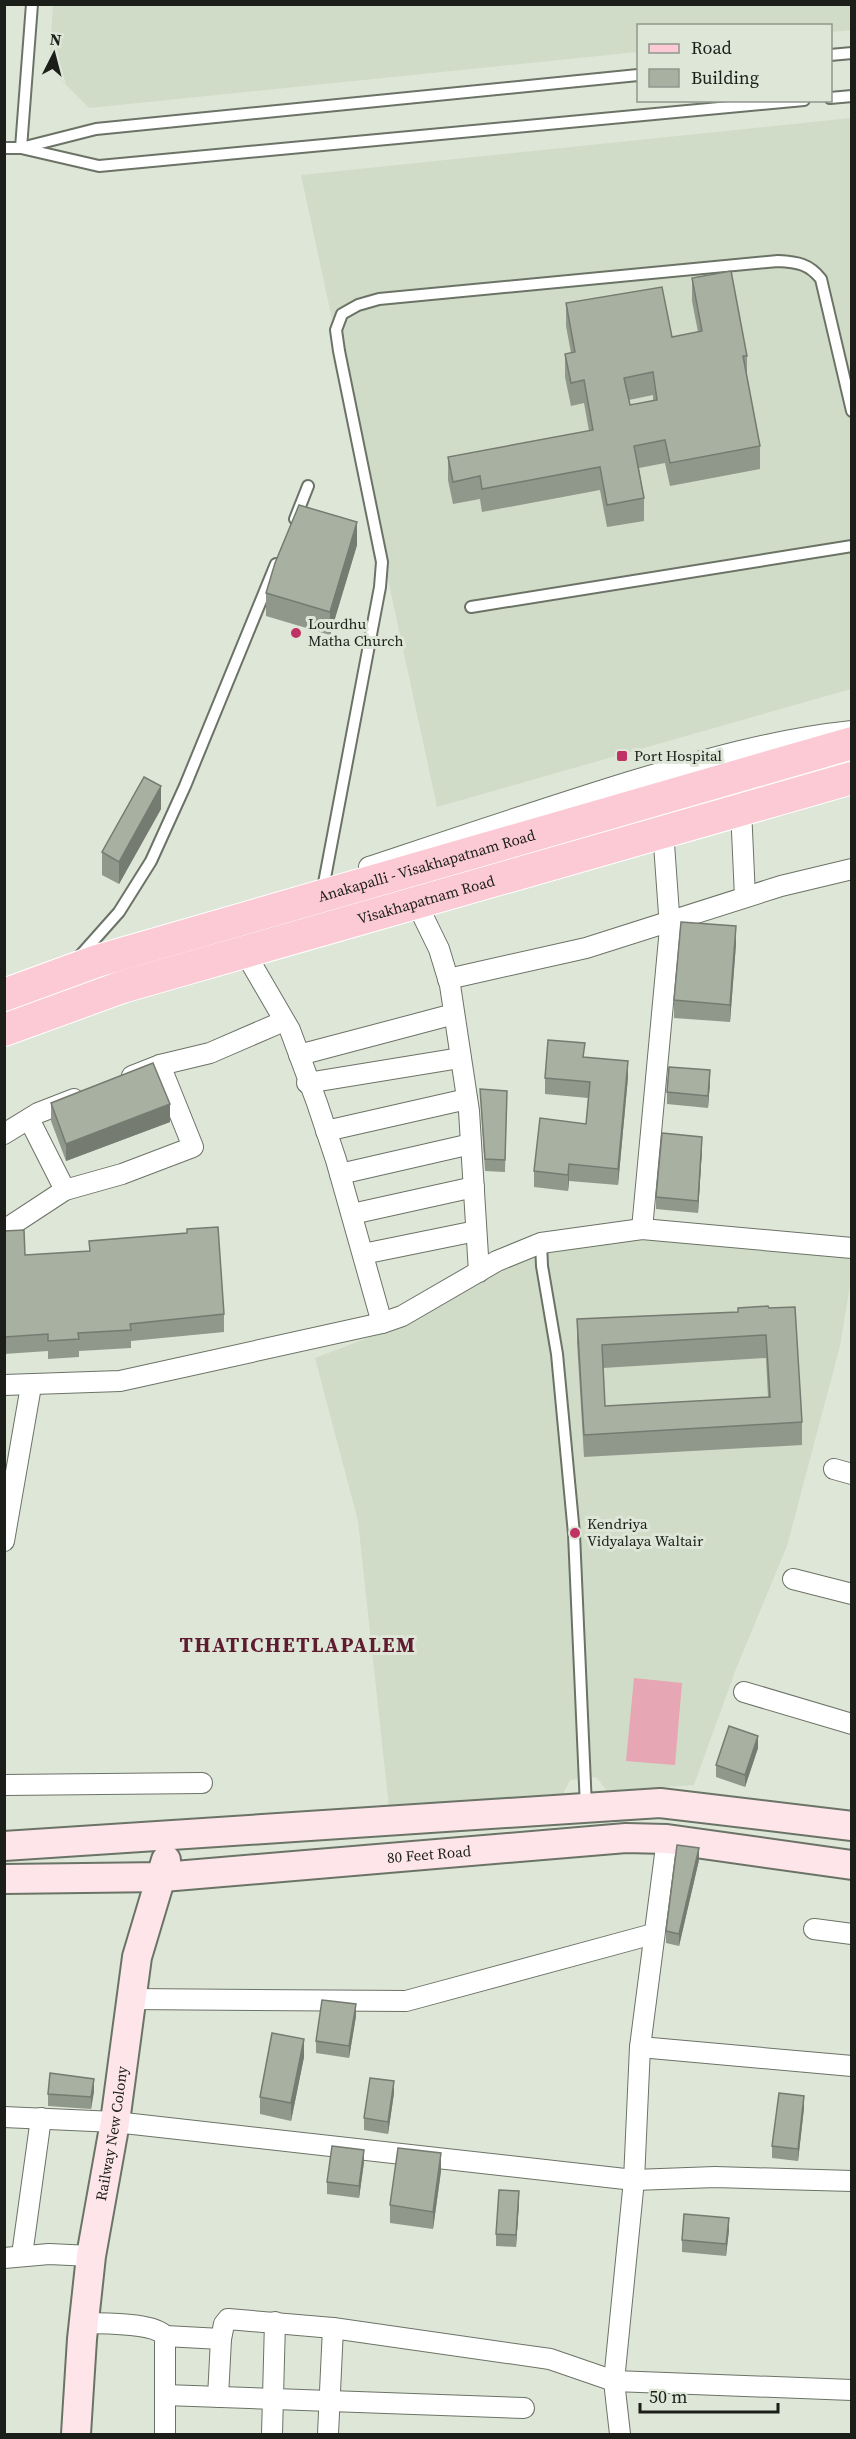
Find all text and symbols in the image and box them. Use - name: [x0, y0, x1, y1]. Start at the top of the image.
- north arrow: [24, 24, 84, 84]
- legend: [637, 24, 832, 102]
- text: N: [49, 28, 63, 51]
- text: Road: [691, 35, 732, 60]
- text: Building: [691, 65, 759, 90]
- place label: Lourdhu Matha Church: [308, 613, 403, 651]
- marker: Lourdhu Matha Church: [289, 626, 303, 640]
- place label: Port Hospital: [634, 745, 723, 766]
- marker: Port Hospital: [615, 749, 629, 763]
- street label: Anakapalli - Visakhapatnam Road: [316, 825, 538, 905]
- street label: Visakhapatnam Road: [355, 870, 497, 926]
- place label: Kendriya Vidyalaya Waltair: [587, 1513, 704, 1551]
- marker: Kendriya Vidyalaya Waltair: [568, 1526, 582, 1540]
- district label: THATICHETLAPALEM: [180, 1630, 416, 1659]
- street label: 80 Feet Road: [386, 1840, 472, 1868]
- street label: Railway New Colony: [90, 2064, 132, 2202]
- scale bar: [640, 2376, 778, 2414]
- text: 50 m: [649, 2384, 687, 2409]

